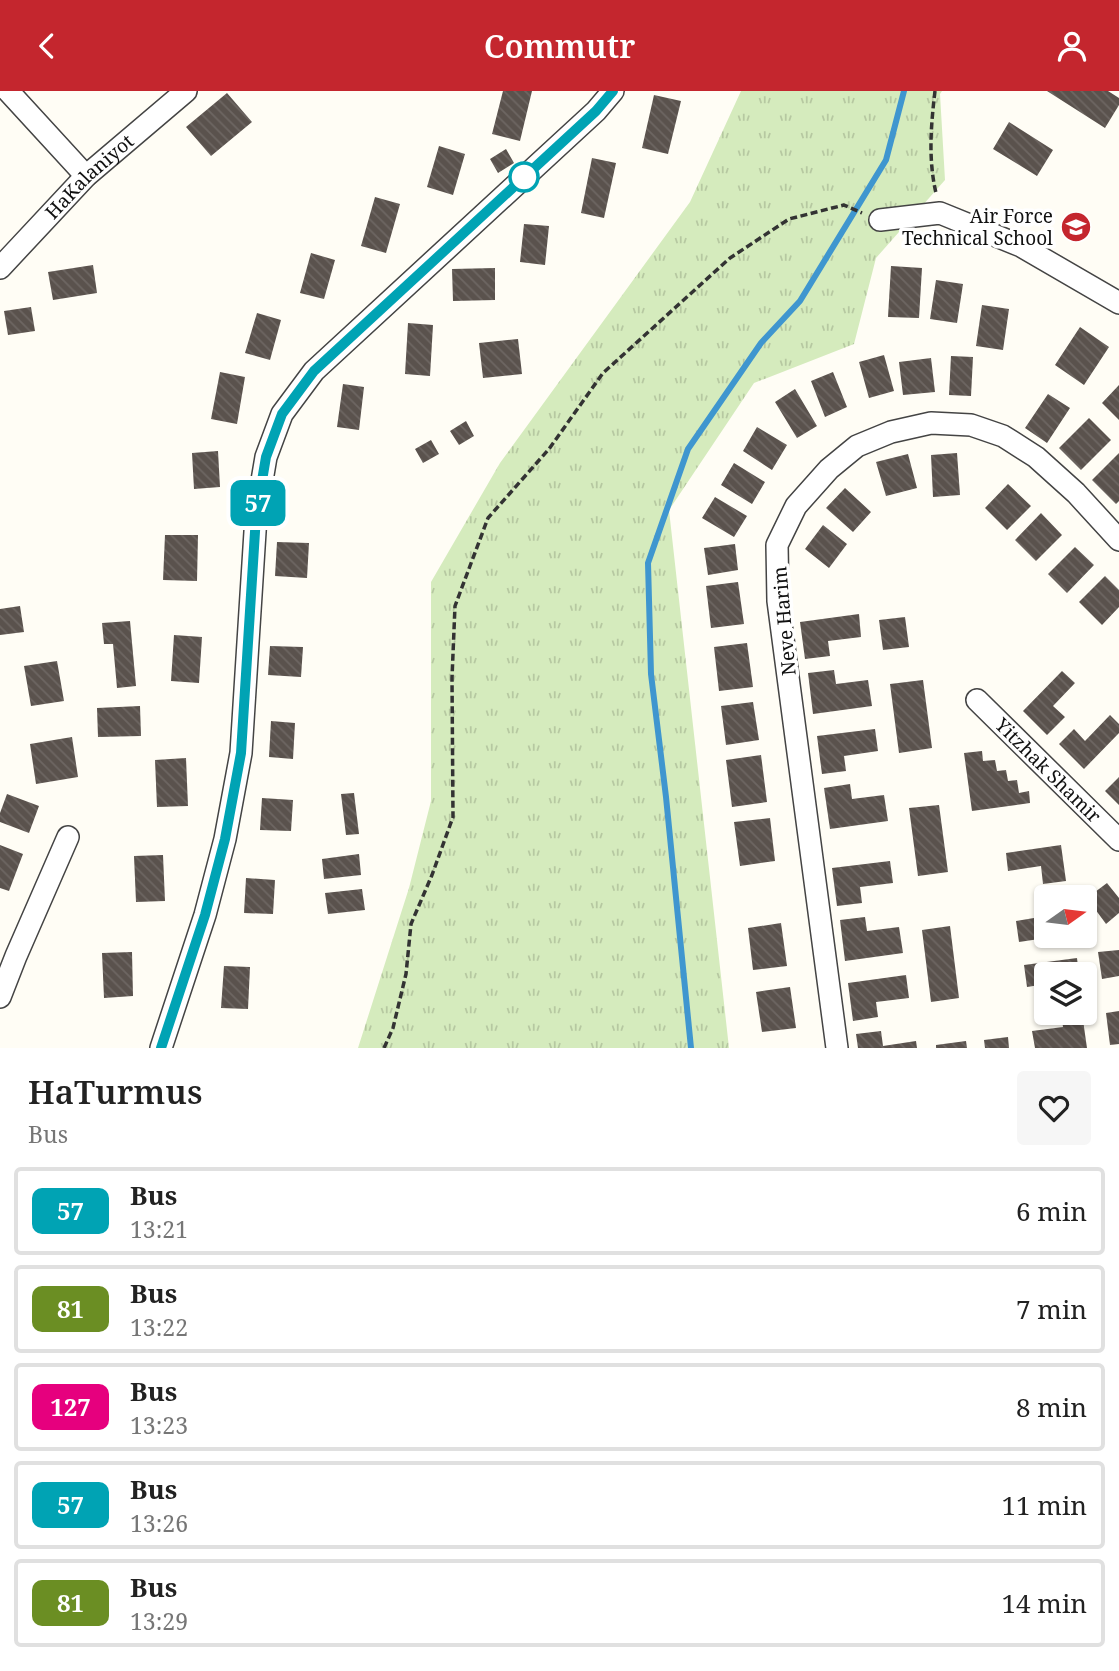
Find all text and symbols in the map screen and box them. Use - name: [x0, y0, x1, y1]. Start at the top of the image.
- text: Commutr: [484, 24, 635, 67]
- icon: back: [28, 27, 66, 65]
- icon: person: [1053, 27, 1091, 65]
- street label: HaKalaniyot: [39, 128, 139, 225]
- unlabelled marker: [509, 162, 539, 192]
- place label: Air Force Technical School: [902, 203, 1053, 251]
- school or university icon: Air Force Technical School: [1059, 210, 1093, 244]
- line badge: 57: [226, 480, 290, 526]
- text: 57: [244, 486, 272, 519]
- street label: Neve Harim: [766, 565, 802, 677]
- street label: Yitzhak Shamir: [989, 711, 1107, 828]
- north arrow: [1034, 885, 1097, 949]
- map controls: [1034, 885, 1097, 1025]
- button: layers: [1034, 962, 1097, 1025]
- text: HaTurmus: [28, 1069, 202, 1114]
- button: heart: [1017, 1071, 1091, 1145]
- text: Bus: [28, 1118, 68, 1150]
- text: Bus: [130, 1177, 177, 1213]
- text: 6 min: [1016, 1193, 1087, 1229]
- text: 57: [57, 1194, 84, 1227]
- text: 13:21: [130, 1213, 188, 1245]
- text: Bus: [130, 1275, 177, 1311]
- text: 7 min: [1016, 1291, 1087, 1327]
- text: 81: [57, 1292, 84, 1325]
- text: 13:22: [130, 1311, 188, 1343]
- text: Bus: [130, 1373, 177, 1409]
- text: 8 min: [1016, 1389, 1087, 1425]
- text: 127: [50, 1390, 91, 1423]
- text: 13:23: [130, 1409, 188, 1441]
- text: Bus: [130, 1471, 177, 1507]
- text: 11 min: [1002, 1487, 1087, 1523]
- text: 57: [57, 1488, 84, 1521]
- text: 13:26: [130, 1507, 188, 1539]
- text: Bus: [130, 1569, 177, 1605]
- text: 14 min: [1002, 1585, 1087, 1621]
- text: 81: [57, 1586, 84, 1619]
- text: 13:29: [130, 1605, 188, 1637]

